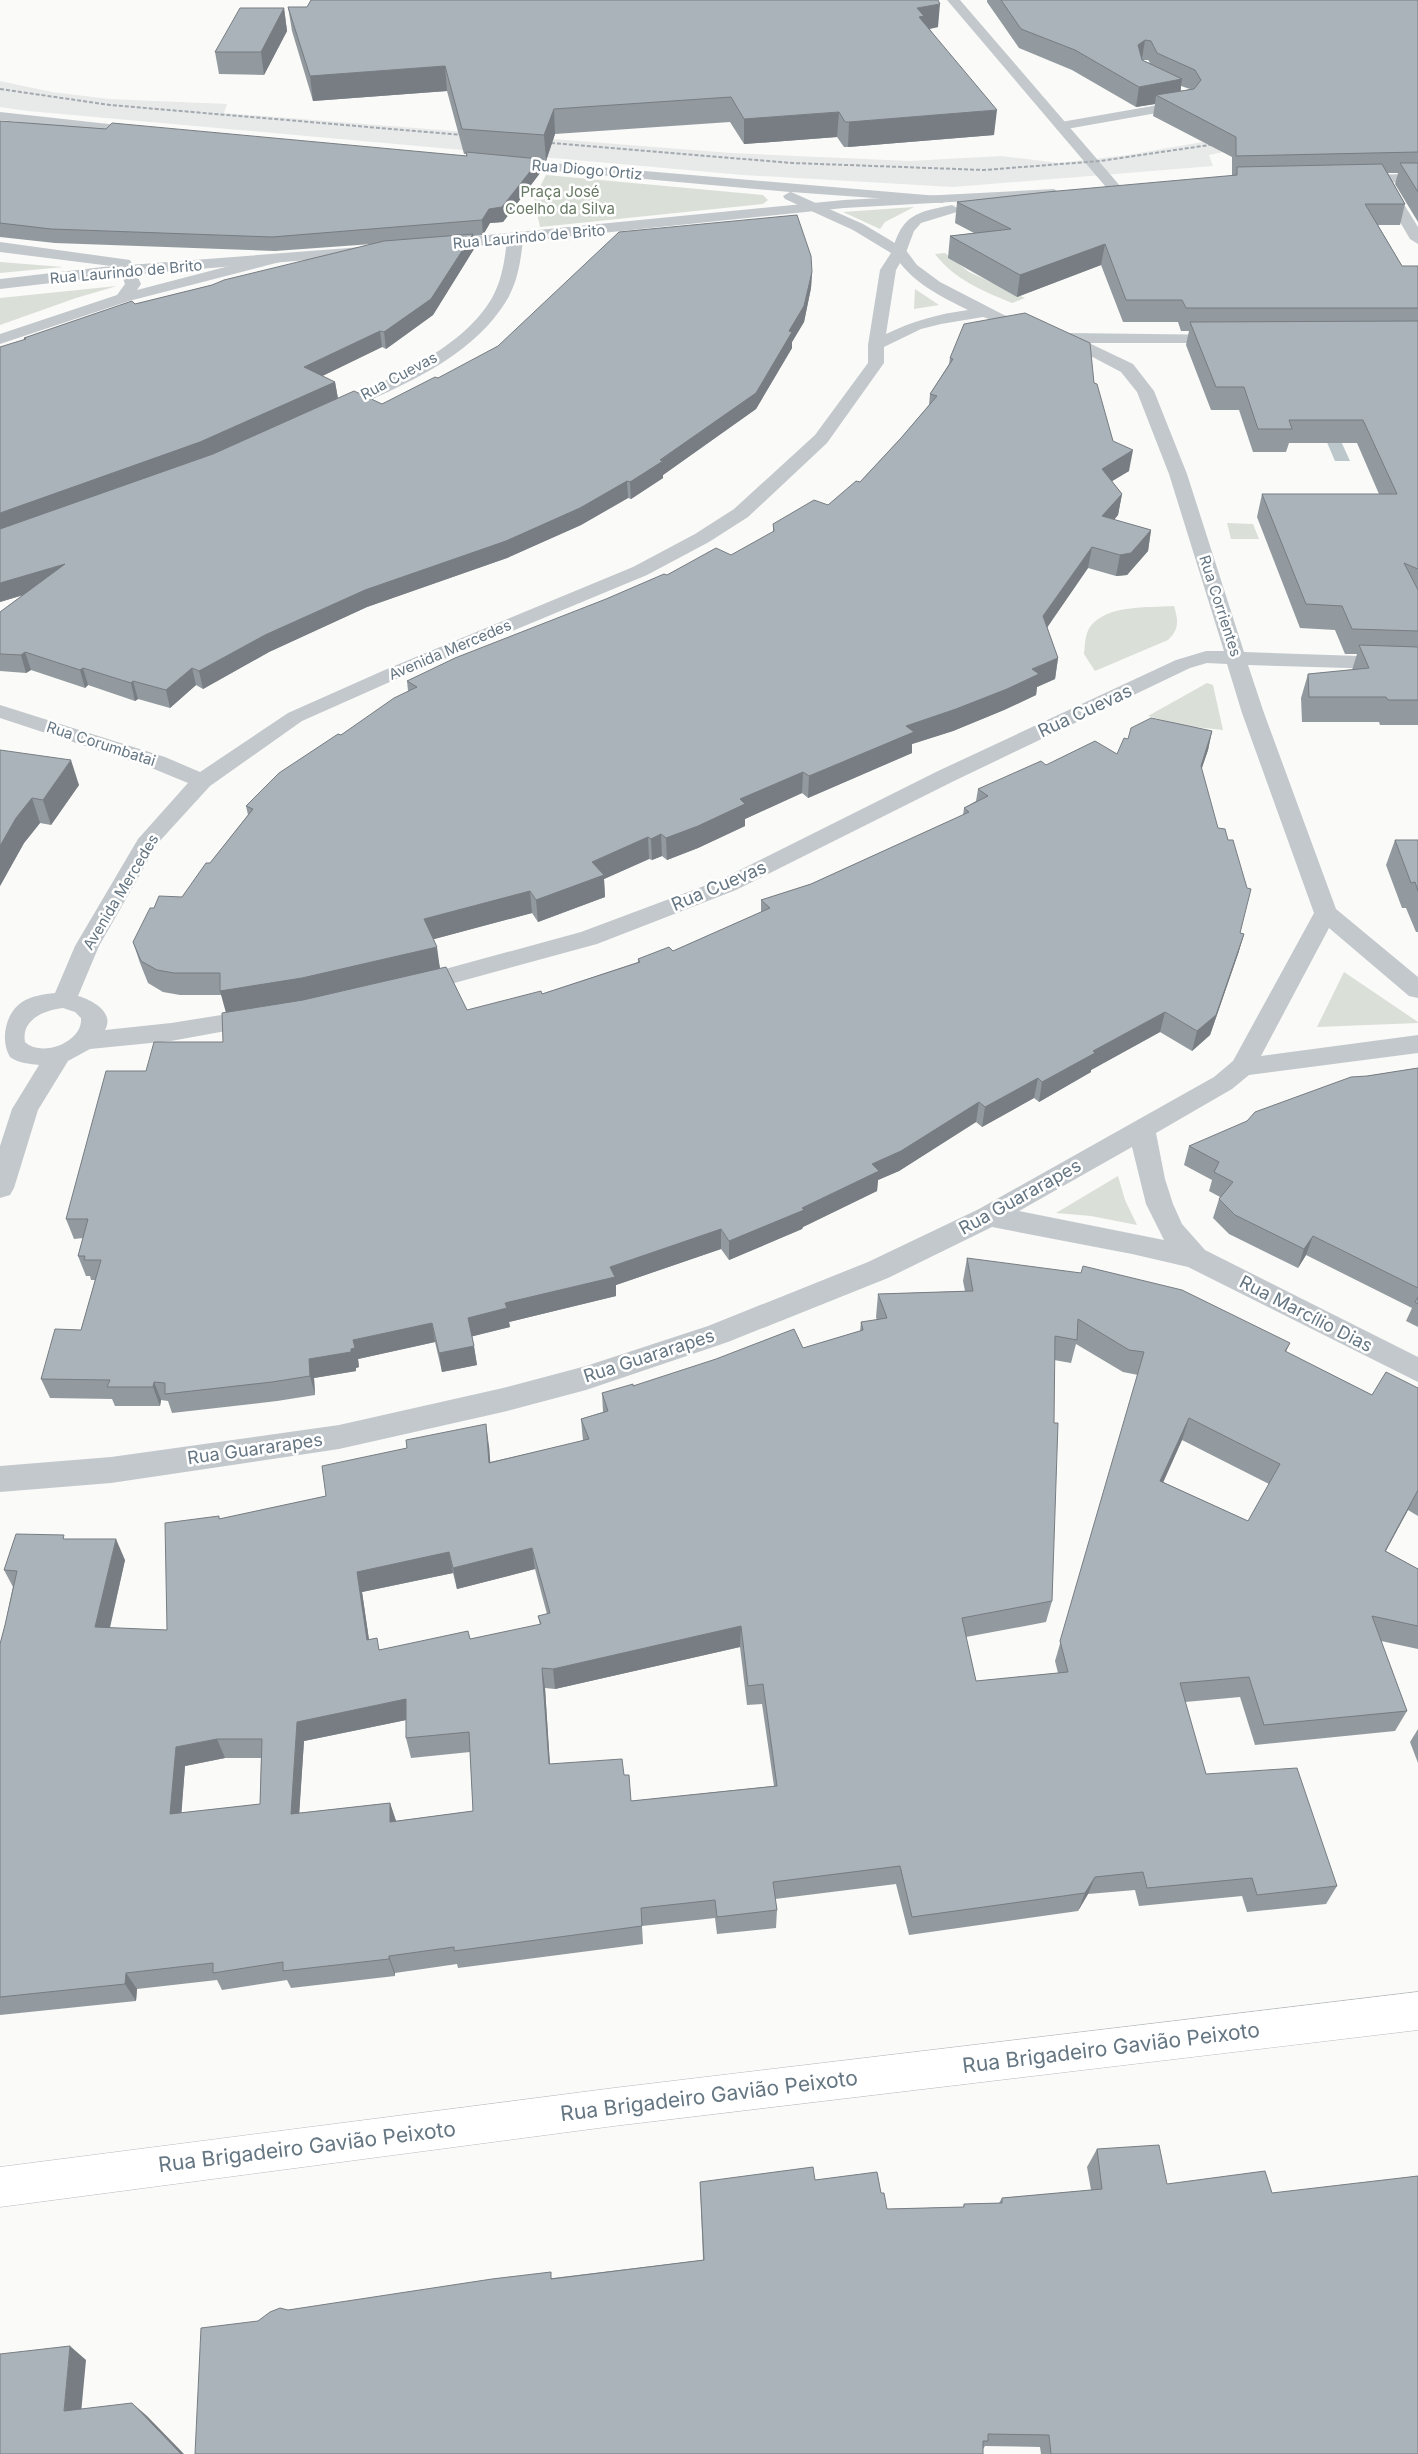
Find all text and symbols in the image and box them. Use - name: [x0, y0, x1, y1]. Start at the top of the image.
- street label: Rua Diogo Ortiz: [531, 155, 643, 184]
- park label: Praça José Coelho da Silva: [505, 182, 615, 218]
- street label: Rua Laurindo de Brito: [452, 220, 606, 253]
- street label: Rua Laurindo de Brito: [49, 255, 203, 288]
- street label: Rua Cuevas: [357, 347, 440, 404]
- street label: Rua Corrientes: [1195, 553, 1246, 659]
- street label: Avenida Mercedes: [386, 615, 514, 684]
- street label: Rua Cuevas: [1035, 680, 1135, 741]
- street label: Rua Corumbatai: [44, 717, 158, 770]
- street label: Avenida Mercedes: [79, 830, 163, 953]
- street label: Rua Cuevas: [668, 856, 769, 915]
- street label: Rua Guararapes: [955, 1154, 1084, 1239]
- street label: Rua Marcílio Dias: [1236, 1271, 1376, 1356]
- street label: Rua Guararapes: [581, 1324, 717, 1387]
- street label: Rua Guararapes: [186, 1429, 324, 1468]
- street label: Rua Brigadeiro Gavião Peixoto: [961, 2017, 1261, 2078]
- street label: Rua Brigadeiro Gavião Peixoto: [559, 2065, 859, 2126]
- street label: Rua Brigadeiro Gavião Peixoto: [157, 2116, 457, 2177]

